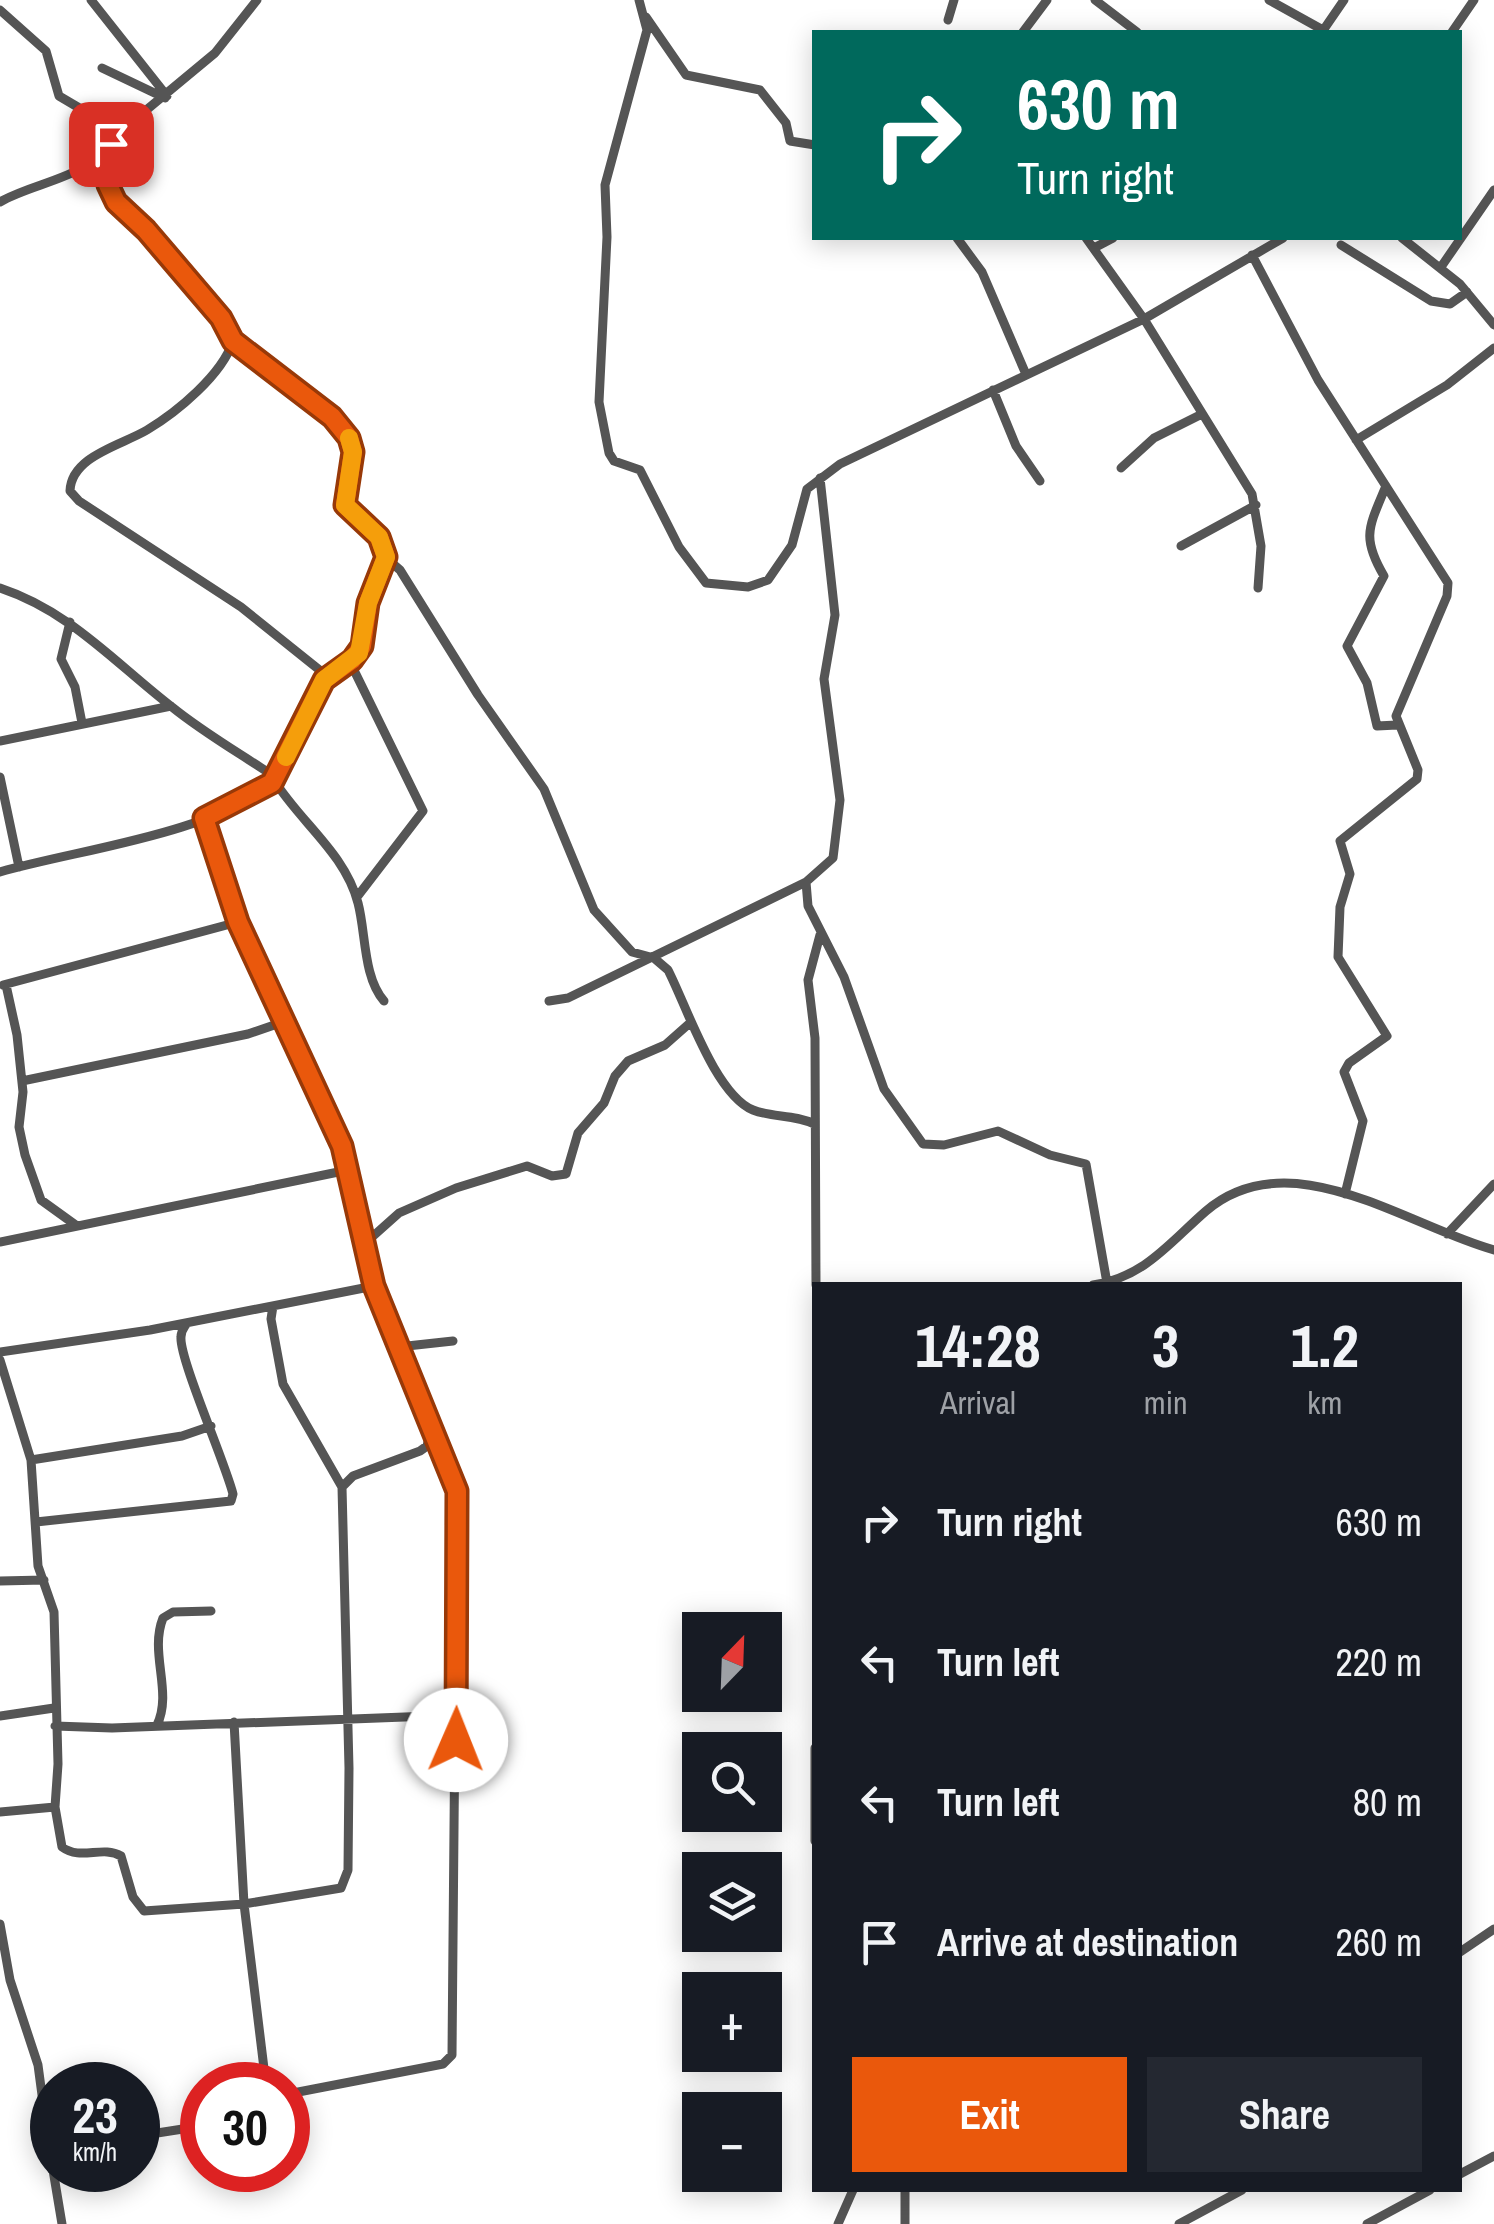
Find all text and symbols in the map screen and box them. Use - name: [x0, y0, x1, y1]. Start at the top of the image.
- text: 630 m: [1017, 57, 1180, 151]
- icon: right: [852, 70, 982, 200]
- pin: [69, 102, 154, 187]
- icon: arrive: [84, 117, 139, 172]
- text: Turn right: [1017, 147, 1174, 208]
- text: 14:28: [915, 1305, 1041, 1386]
- text: 3: [1152, 1305, 1179, 1386]
- text: 1.2: [1291, 1305, 1359, 1386]
- text: Arrival: [940, 1381, 1016, 1424]
- text: min: [1144, 1381, 1188, 1424]
- text: km: [1307, 1381, 1342, 1424]
- icon: right: [852, 1495, 907, 1550]
- text: Turn right: [937, 1497, 1082, 1548]
- text: 630 m: [1335, 1497, 1422, 1548]
- north arrow: [682, 1612, 782, 1712]
- map controls: [682, 1612, 782, 2192]
- icon: left: [852, 1635, 907, 1690]
- text: Turn left: [937, 1637, 1059, 1688]
- text: 220 m: [1335, 1637, 1422, 1688]
- position arrow: [404, 1688, 508, 1792]
- button: search: [682, 1732, 782, 1832]
- icon: left: [852, 1775, 907, 1830]
- text: Turn left: [937, 1777, 1059, 1828]
- text: 80 m: [1353, 1777, 1422, 1828]
- button: layers: [682, 1852, 782, 1952]
- icon: arrive: [852, 1915, 907, 1970]
- text: Arrive at destination: [937, 1917, 1238, 1968]
- text: 260 m: [1335, 1917, 1422, 1968]
- button: +: [682, 1972, 782, 2072]
- button: Exit: [852, 2057, 1127, 2172]
- button: Share: [1147, 2057, 1422, 2172]
- speed limit sign: 30: [180, 2062, 310, 2192]
- text: 23: [72, 2081, 118, 2149]
- button: −: [682, 2092, 782, 2192]
- text: km/h: [73, 2135, 117, 2169]

